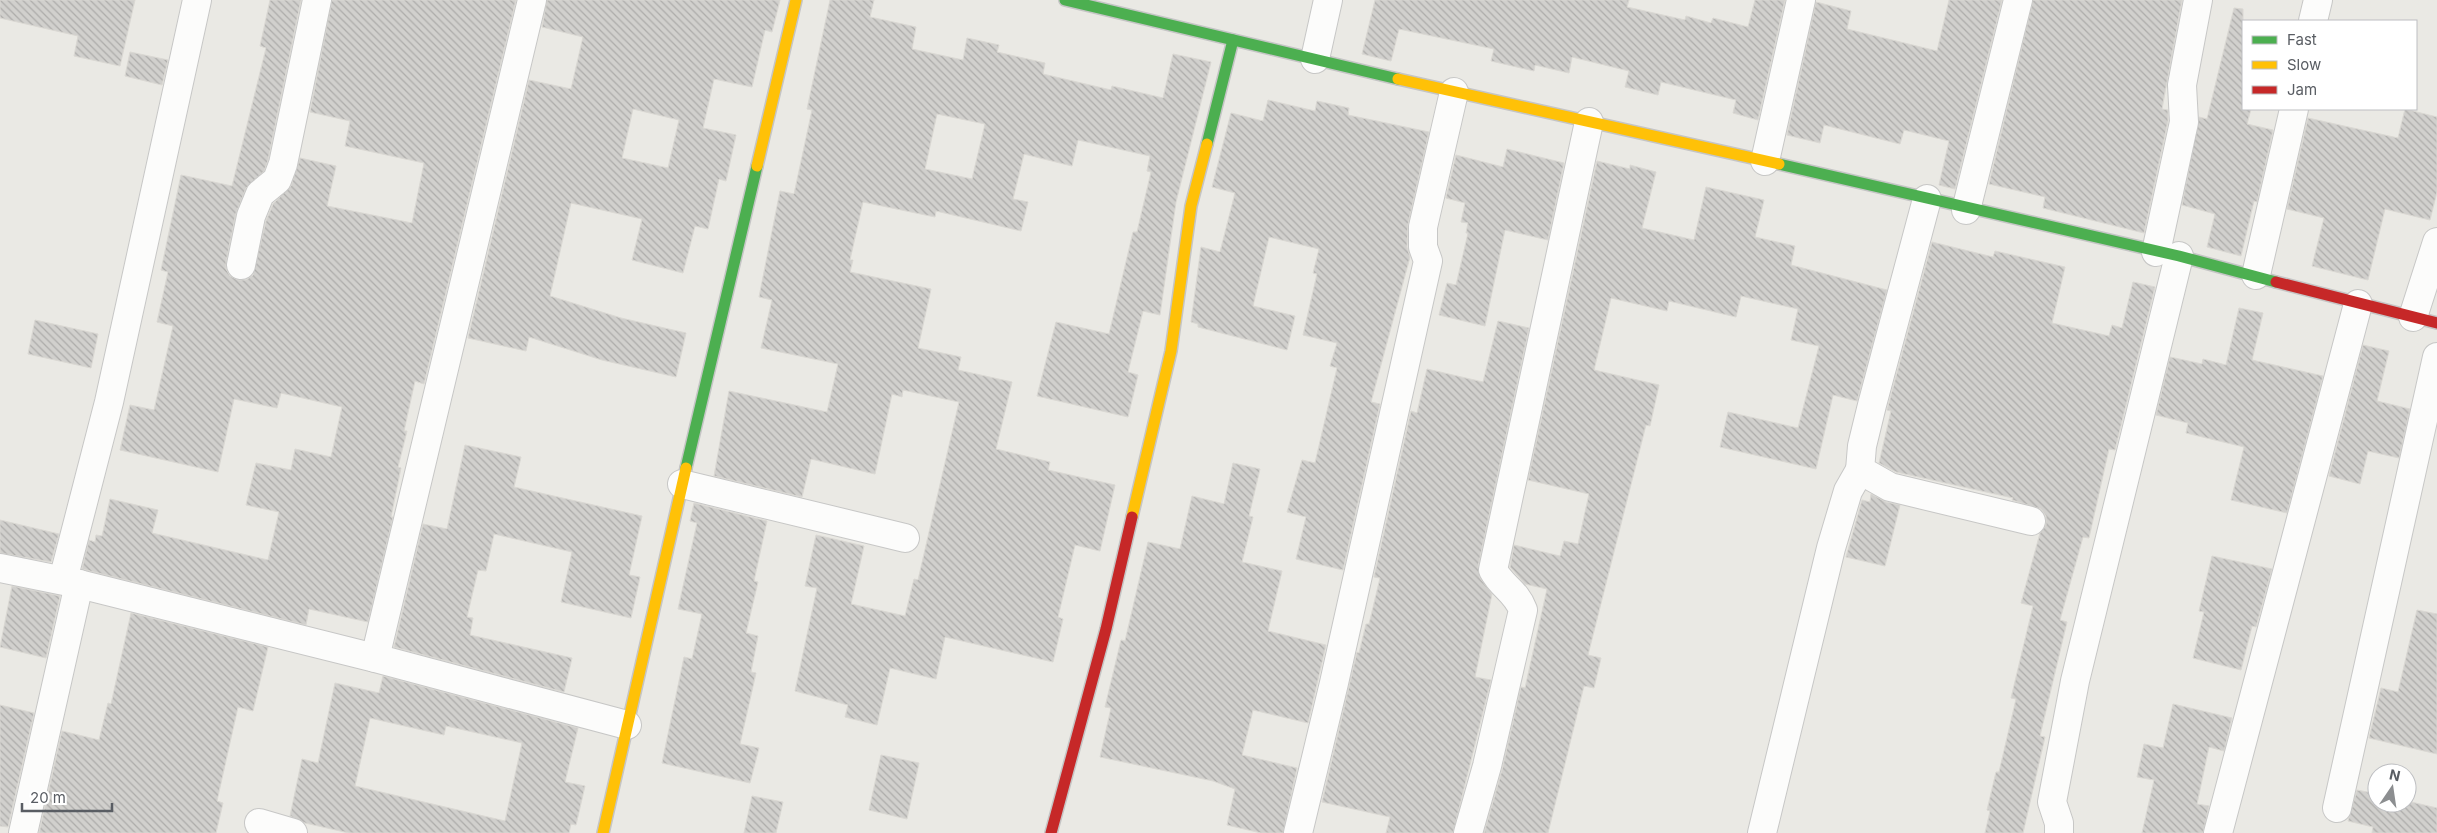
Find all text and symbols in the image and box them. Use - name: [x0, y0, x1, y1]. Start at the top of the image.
- legend: [2242, 20, 2417, 110]
- text: Fast: [2287, 30, 2317, 49]
- text: Slow: [2287, 55, 2321, 74]
- text: Jam: [2287, 80, 2317, 99]
- north arrow: [2367, 763, 2417, 813]
- text: N: [2388, 765, 2402, 784]
- scale bar: [22, 780, 112, 812]
- text: 20 m: [30, 788, 66, 807]

